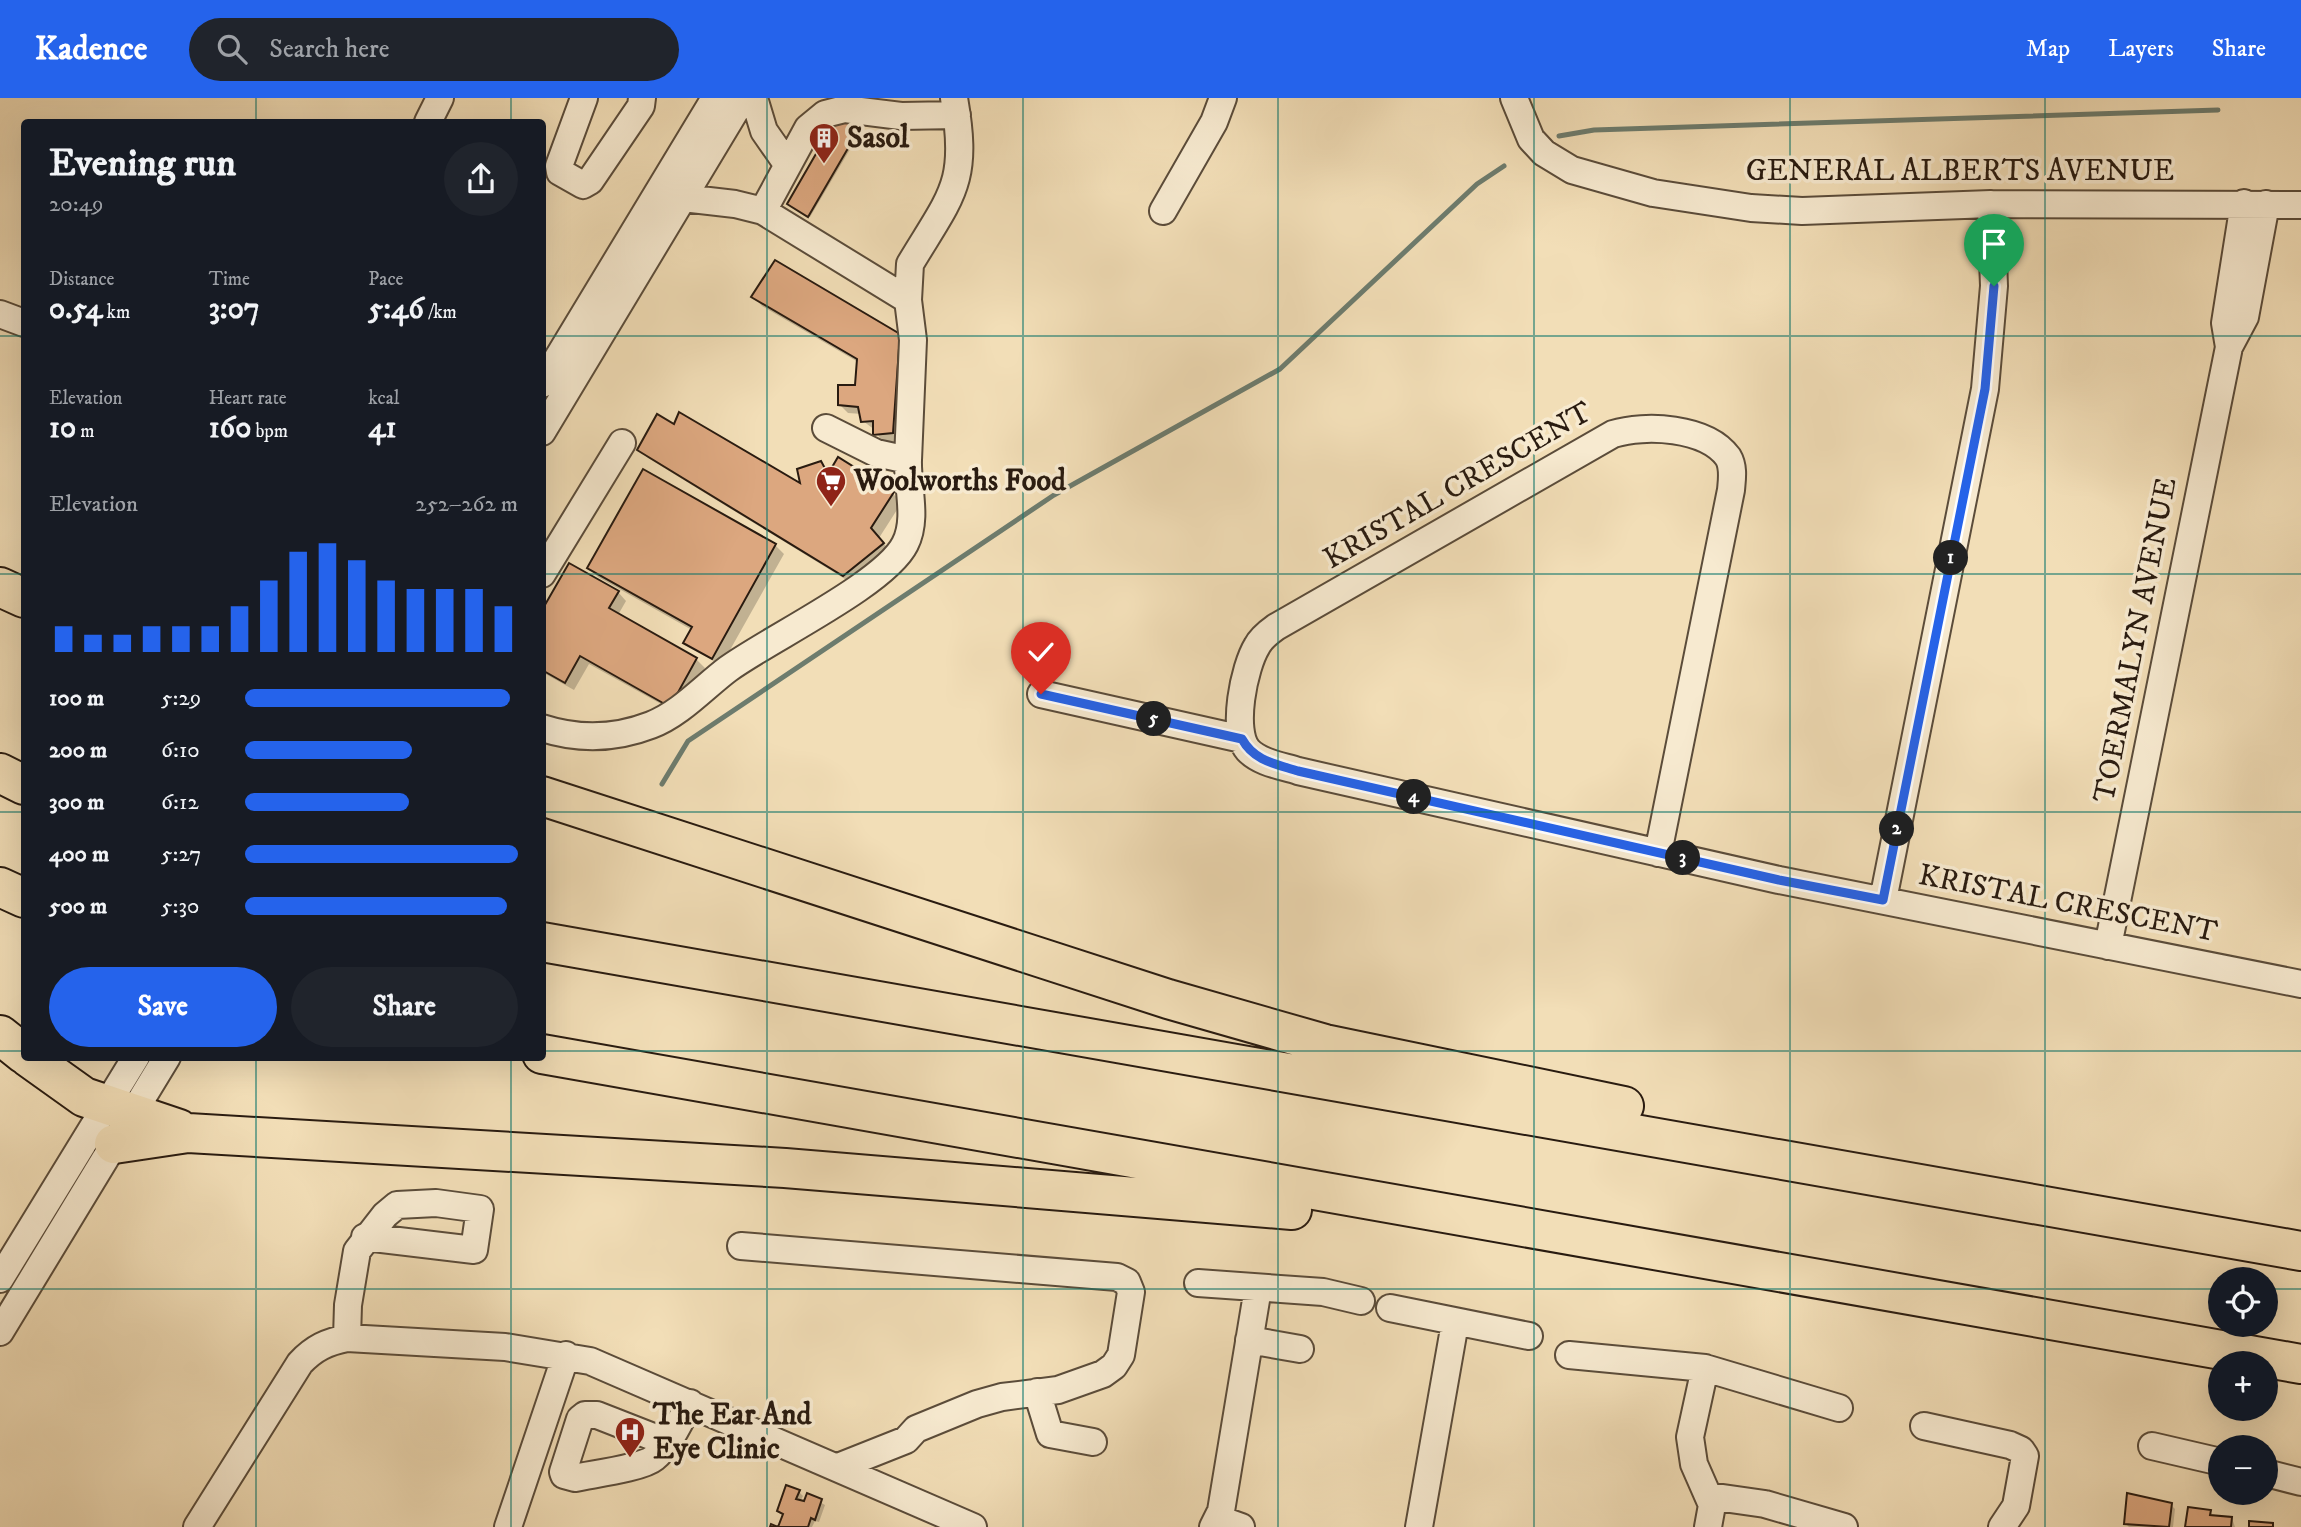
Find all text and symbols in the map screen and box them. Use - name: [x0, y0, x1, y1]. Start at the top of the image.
- search box: [189, 18, 679, 81]
- text: Kadence: [35, 29, 147, 70]
- icon: search: [213, 30, 251, 68]
- text: Search here: [269, 33, 390, 66]
- text: Map: [2026, 34, 2070, 64]
- text: Layers: [2108, 34, 2174, 64]
- text: Share: [2212, 34, 2266, 64]
- place label: Sasol: [847, 120, 910, 157]
- building icon: Sasol: [807, 121, 841, 165]
- text: Evening run: [49, 140, 236, 188]
- button: share: [444, 142, 518, 216]
- street label: GENERAL ALBERTS AVENUE: [1746, 153, 2174, 190]
- text: 20:49: [49, 190, 103, 219]
- pin: [1964, 214, 2024, 286]
- icon: arrive: [1975, 225, 2013, 263]
- text: Distance: [49, 268, 114, 291]
- text: Time: [209, 268, 250, 291]
- text: Pace: [368, 268, 403, 291]
- text: 0.54: [49, 291, 102, 328]
- text: 3:07: [209, 291, 260, 328]
- text: 5:46: [368, 291, 424, 328]
- text: km: [102, 301, 130, 324]
- text: /km: [424, 301, 457, 324]
- text: Elevation: [49, 387, 123, 410]
- text: Heart rate: [209, 387, 287, 410]
- text: kcal: [368, 387, 400, 410]
- street label: KRISTAL CRESCENT: [1317, 394, 1599, 578]
- text: 10: [49, 410, 76, 447]
- text: 160: [209, 410, 251, 447]
- text: 41: [368, 410, 397, 447]
- text: m: [76, 420, 94, 443]
- text: bpm: [251, 420, 288, 443]
- place label: Woolworths Food: [853, 463, 1067, 500]
- supermarket icon: Woolworths Food: [814, 464, 848, 508]
- street label: TOERMALYN AVENUE: [2086, 474, 2186, 806]
- text: Elevation: [49, 490, 138, 519]
- text: 252–262 m: [415, 490, 518, 519]
- pin: 1: [1934, 540, 1968, 575]
- text: 1: [1947, 546, 1954, 569]
- pin: [1011, 622, 1071, 694]
- icon: check: [1022, 633, 1060, 671]
- text: 100 m: [49, 684, 104, 713]
- text: 5:29: [161, 684, 201, 713]
- pin: 5: [1136, 702, 1172, 736]
- text: 5: [1149, 707, 1158, 730]
- text: 200 m: [49, 736, 107, 765]
- text: 6:10: [161, 736, 200, 765]
- pin: 4: [1396, 780, 1432, 814]
- text: 4: [1408, 785, 1419, 808]
- text: 300 m: [49, 788, 105, 817]
- text: 6:12: [161, 788, 199, 817]
- pin: 2: [1880, 812, 1914, 846]
- text: 2: [1892, 817, 1901, 840]
- text: 400 m: [49, 840, 109, 869]
- text: 5:27: [161, 840, 201, 869]
- pin: 3: [1666, 840, 1700, 876]
- text: 3: [1679, 846, 1686, 869]
- street label: KRISTAL CRESCENT: [1915, 857, 2221, 951]
- text: 500 m: [49, 892, 107, 921]
- text: 5:30: [161, 892, 199, 921]
- button: Save: [49, 967, 277, 1047]
- button: Share: [291, 967, 518, 1047]
- map controls: [2208, 1267, 2278, 1505]
- button: locate: [2208, 1267, 2278, 1337]
- button: +: [2208, 1351, 2278, 1421]
- place label: The Ear And Eye Clinic: [652, 1397, 812, 1468]
- hospital icon: The Ear And Eye Clinic: [613, 1415, 647, 1459]
- button: −: [2208, 1435, 2278, 1505]

